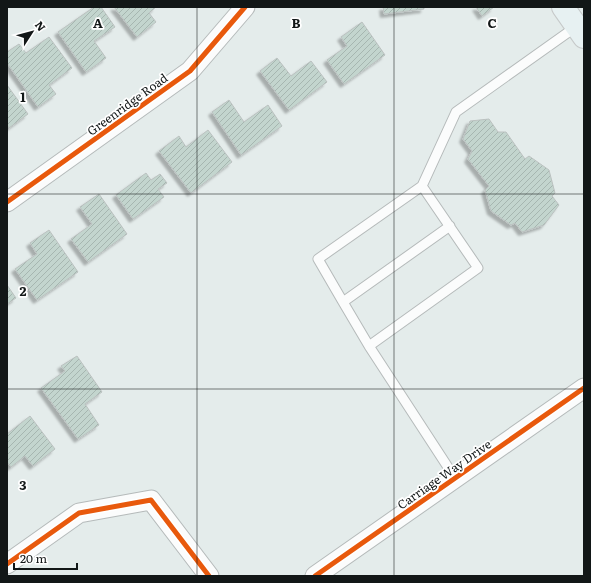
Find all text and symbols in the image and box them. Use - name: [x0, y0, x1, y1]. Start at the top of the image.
- north arrow: [12, 12, 52, 52]
- text: A: [93, 13, 103, 32]
- text: B: [292, 13, 301, 32]
- text: C: [487, 13, 497, 32]
- text: N: [32, 17, 50, 34]
- street label: Greenridge Road: [83, 68, 172, 139]
- text: 1: [20, 87, 26, 106]
- text: 2: [20, 281, 27, 300]
- street label: Carriage Way Drive: [393, 435, 495, 513]
- text: 3: [19, 475, 27, 494]
- scale bar: [14, 545, 77, 571]
- text: 20 m: [20, 549, 47, 567]

